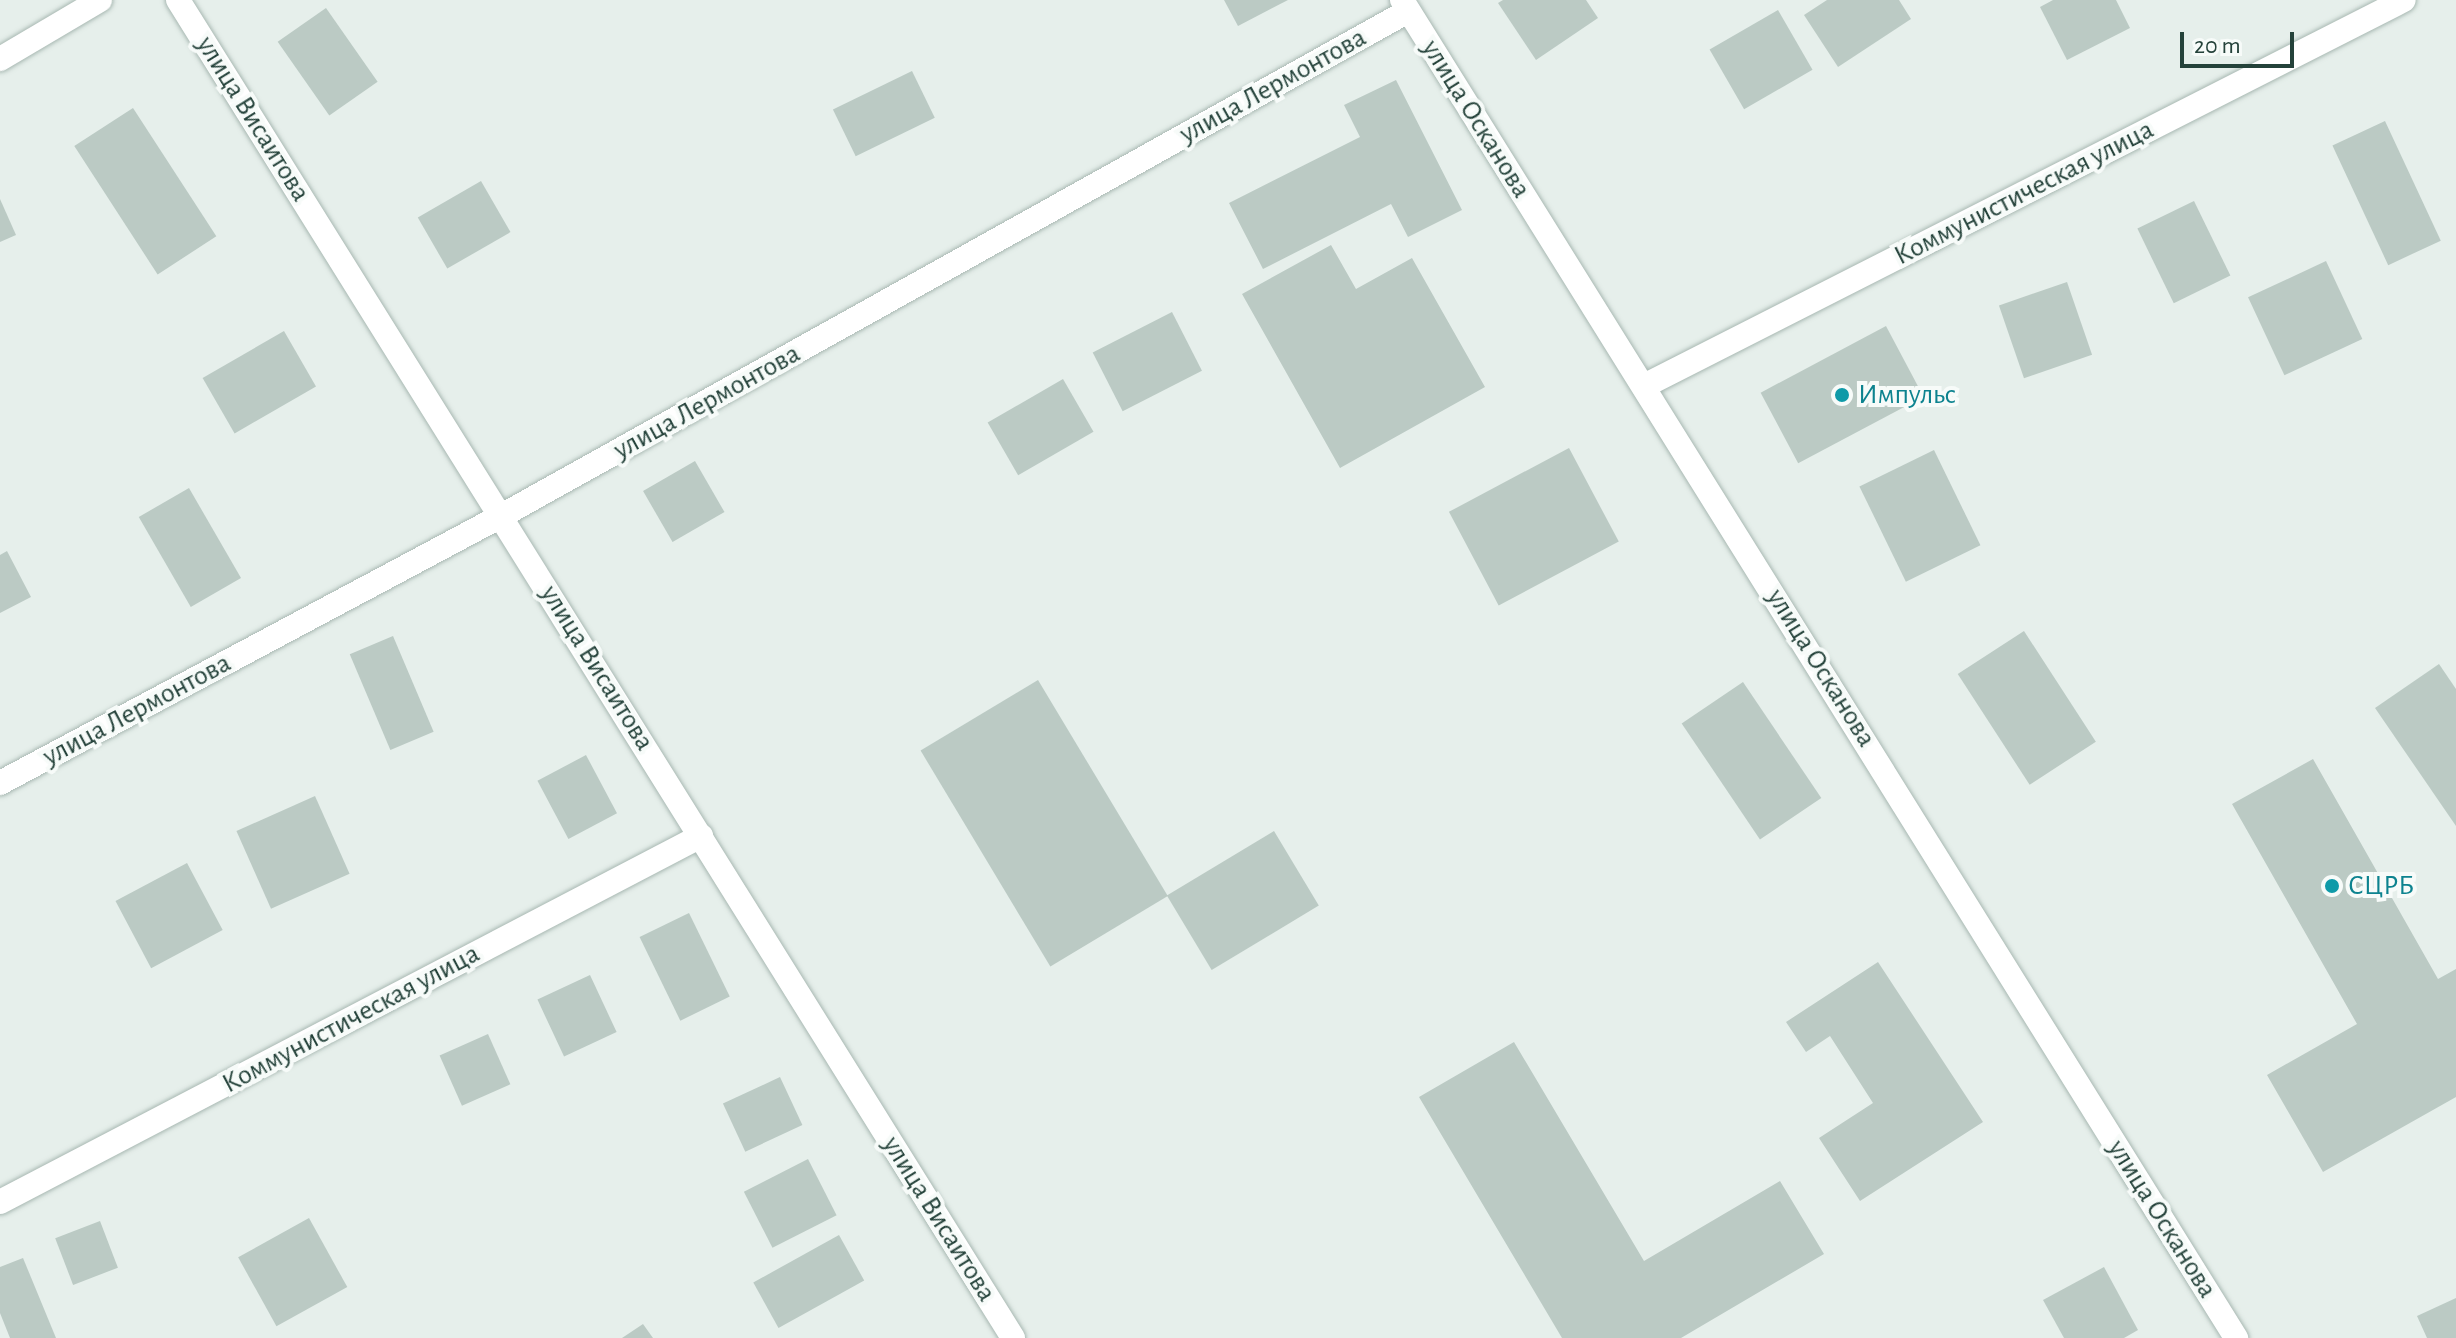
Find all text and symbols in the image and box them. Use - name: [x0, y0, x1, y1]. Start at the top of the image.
- scale bar: [2184, 16, 2298, 66]
- street label: улица Лермонтова: [1174, 21, 1372, 151]
- street label: улица Висаитова: [189, 30, 317, 208]
- street label: улица Осканова: [1414, 34, 1538, 204]
- text: 20 m: [2194, 34, 2241, 58]
- street label: Коммунистическая улица: [1889, 113, 2159, 273]
- street label: улица Лермонтова: [608, 337, 806, 467]
- place label: Импульс: [1858, 378, 1956, 412]
- marker: Импульс: [1833, 386, 1851, 404]
- street label: улица Висаитова: [533, 579, 661, 757]
- street label: улица Осканова: [1759, 583, 1883, 753]
- street label: улица Лермонтова: [37, 646, 237, 774]
- place label: СЦРБ: [2348, 869, 2414, 903]
- marker: СЦРБ: [2323, 877, 2341, 895]
- street label: Коммунистическая улица: [217, 937, 485, 1101]
- street label: улица Висаитова: [875, 1130, 1003, 1308]
- street label: улица Осканова: [2100, 1134, 2224, 1304]

